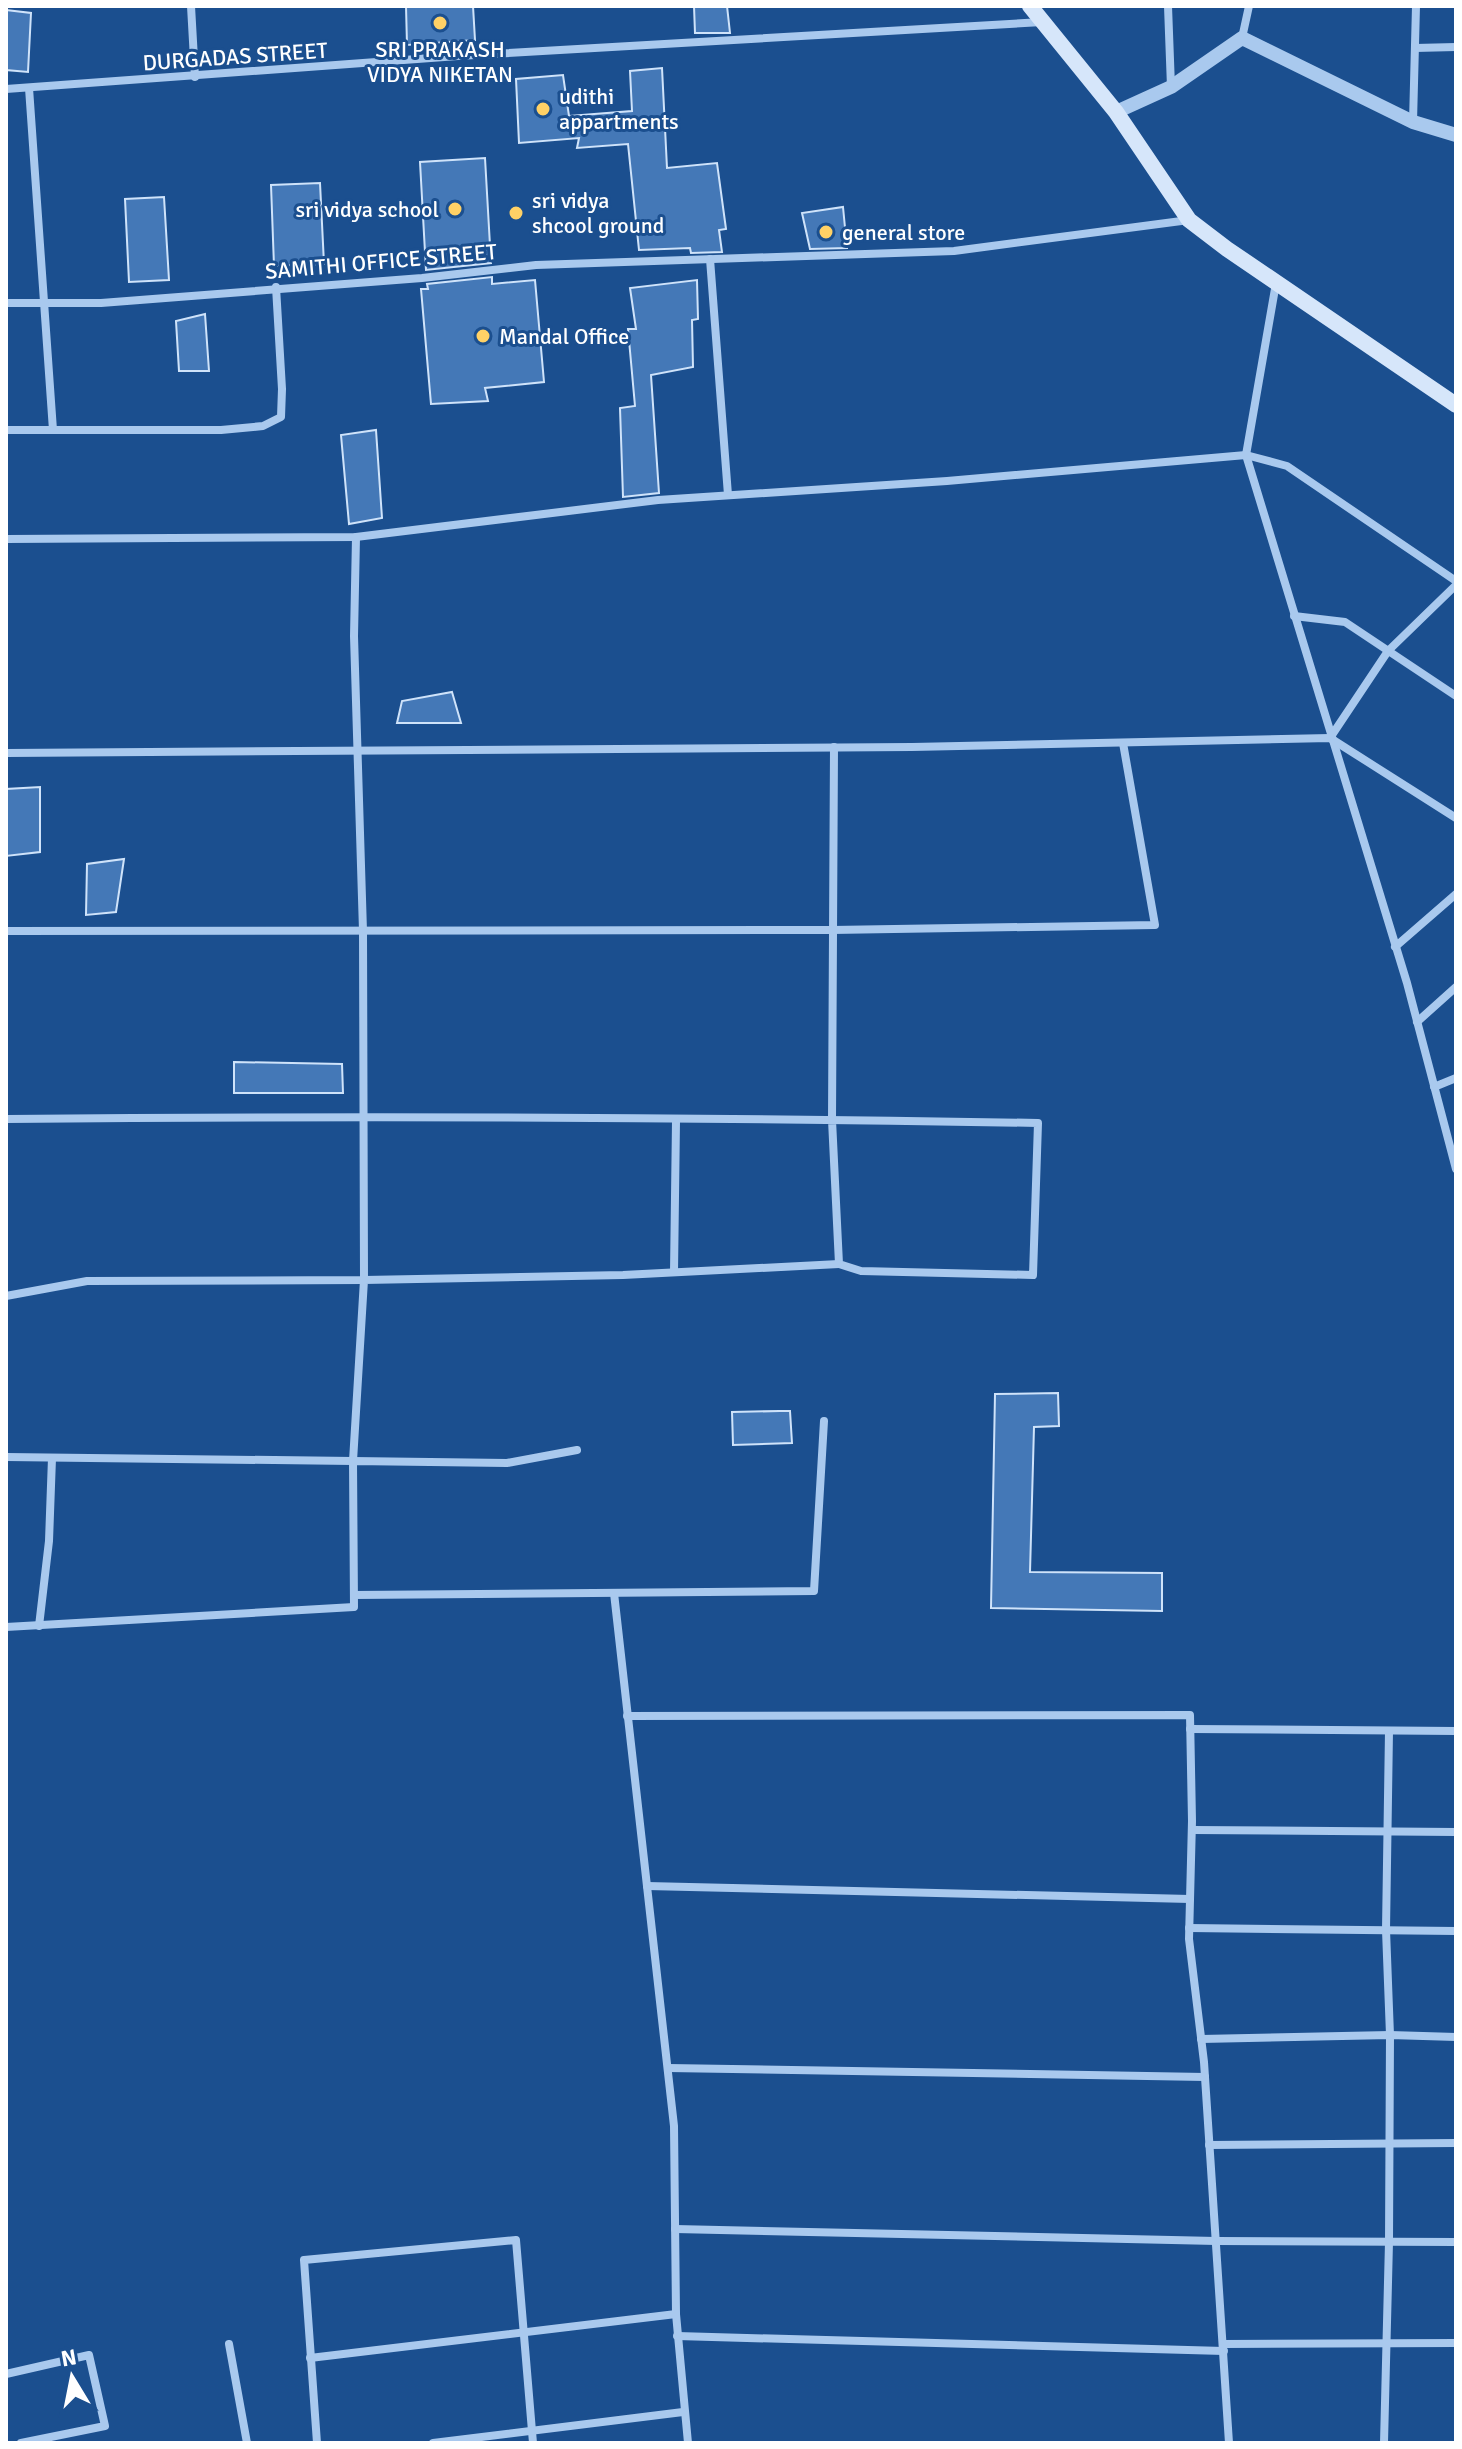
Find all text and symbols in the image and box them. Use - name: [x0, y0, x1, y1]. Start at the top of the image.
- marker: SRI PRAKASH VIDYA NIKETAN: [431, 14, 449, 32]
- place label: SRI PRAKASH VIDYA NIKETAN: [367, 36, 513, 88]
- street label: DURGADAS STREET: [142, 37, 329, 76]
- place label: udithi appartments: [559, 83, 679, 135]
- marker: udithi appartments: [534, 100, 552, 118]
- place label: sri vidya shcool ground: [532, 187, 664, 239]
- place label: sri vidya school: [295, 196, 439, 223]
- marker: sri vidya school: [446, 200, 464, 218]
- marker: sri vidya shcool ground: [507, 204, 525, 222]
- place label: general store: [842, 219, 965, 246]
- marker: general store: [817, 223, 835, 241]
- street label: SAMITHI OFFICE STREET: [264, 238, 498, 285]
- place label: Mandal Office: [499, 323, 629, 350]
- marker: Mandal Office: [474, 327, 492, 345]
- north arrow: [32, 2337, 112, 2417]
- text: N: [59, 2343, 78, 2372]

